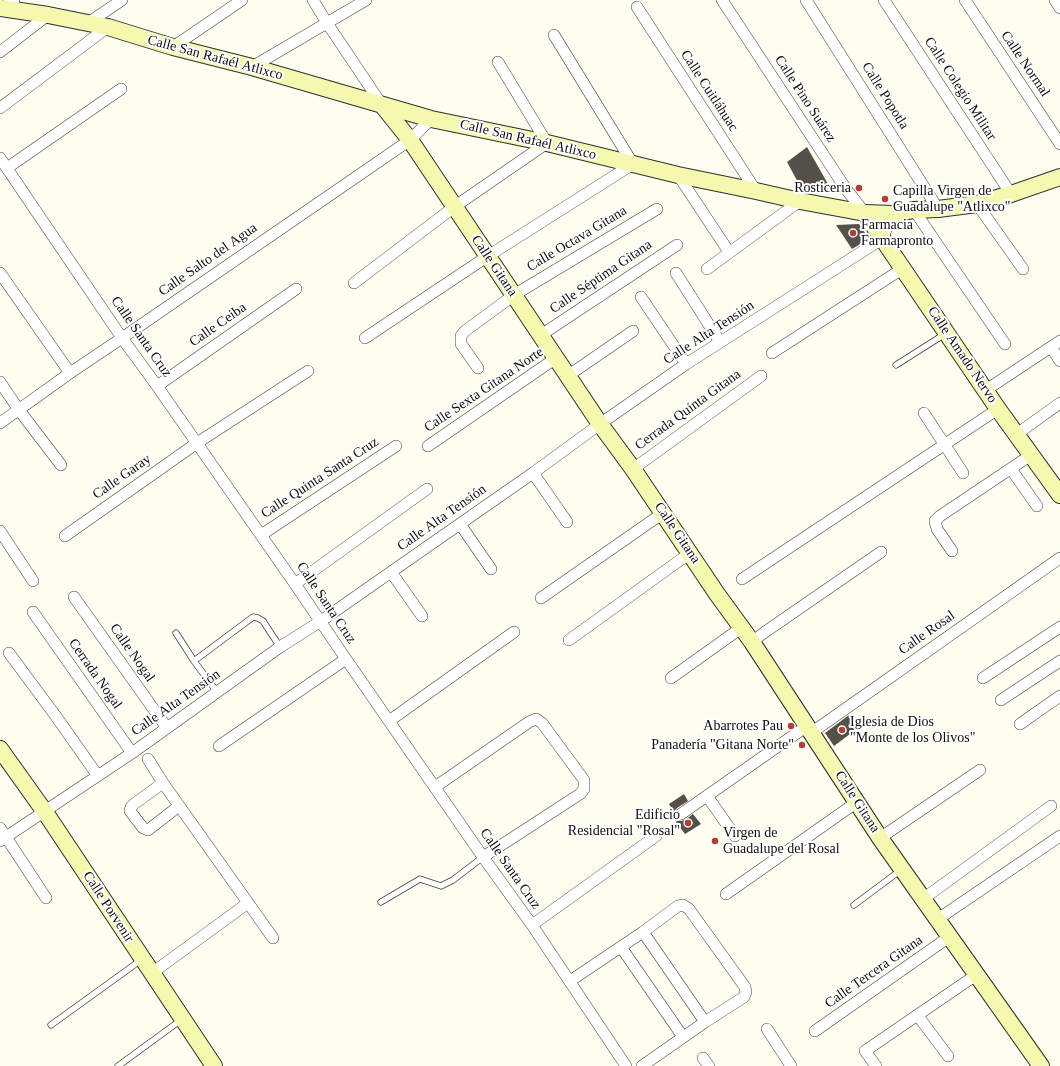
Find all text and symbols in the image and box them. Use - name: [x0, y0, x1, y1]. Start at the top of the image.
- street label: Calle Normal: [997, 28, 1053, 100]
- street label: Calle San Rafaél Atlixco: [145, 32, 285, 84]
- street label: Calle Colegio Militar: [920, 34, 1000, 144]
- street label: Calle Cuitláhuac: [676, 47, 742, 135]
- street label: Calle Pino Suárez: [771, 52, 839, 146]
- street label: Calle Popotla: [858, 59, 912, 133]
- street label: Calle San Rafaél Atlixco: [458, 116, 598, 164]
- place label: Rosticeria: [794, 180, 851, 196]
- marker: Rosticeria: [854, 183, 864, 193]
- place label: Capilla Virgen de Guadalupe "Atlixco": [893, 183, 1011, 216]
- marker: Capilla Virgen de Guadalupe "Atlixco": [880, 194, 890, 204]
- street label: Calle Octava Gitana: [524, 203, 630, 275]
- place label: Farmacia Farmapronto: [861, 217, 933, 250]
- street label: Calle Salto del Agua: [156, 220, 260, 300]
- marker: Farmacia Farmapronto: [848, 228, 858, 238]
- street label: Calle Gitana: [467, 232, 521, 300]
- street label: Calle Séptima Gitana: [547, 237, 655, 317]
- street label: Calle Santa Cruz: [107, 293, 175, 381]
- street label: Calle Alta Tensión: [660, 297, 758, 369]
- street label: Calle Ceiba: [186, 299, 250, 351]
- street label: Calle Amado Nervo: [924, 304, 1000, 406]
- street label: Calle Sexta Gitana Norte: [421, 344, 547, 436]
- street label: Cerrada Quinta Gitana: [632, 366, 744, 454]
- street label: Calle Quinta Santa Cruz: [258, 434, 382, 522]
- street label: Calle Garay: [90, 451, 154, 503]
- street label: Calle Alta Tensión: [394, 481, 490, 555]
- street label: Calle Gitana: [650, 499, 704, 567]
- street label: Calle Santa Cruz: [293, 559, 359, 647]
- street label: Calle Rosal: [896, 607, 958, 659]
- street label: Calle Nogal: [106, 621, 158, 685]
- street label: Cerrada Nogal: [65, 636, 125, 712]
- street label: Calle Alta Tensión: [128, 666, 224, 740]
- place label: Iglesia de Dios "Monte de los Olivos": [850, 714, 975, 746]
- place label: Abarrotes Pau: [703, 718, 783, 734]
- marker: Abarrotes Pau: [786, 721, 796, 731]
- marker: Iglesia de Dios "Monte de los Olivos": [837, 725, 847, 735]
- place label: Panadería "Gitana Norte": [651, 737, 794, 753]
- marker: Panadería "Gitana Norte": [797, 740, 807, 750]
- street label: Calle Gitana: [831, 768, 883, 836]
- place label: Edificio Residencial "Rosal": [568, 807, 680, 840]
- marker: Edificio Residencial "Rosal": [683, 818, 693, 828]
- street label: Calle Santa Cruz: [476, 825, 544, 913]
- place label: Virgen de Guadalupe del Rosal: [723, 825, 840, 858]
- marker: Virgen de Guadalupe del Rosal: [710, 836, 720, 846]
- street label: Calle Porvenir: [79, 868, 137, 946]
- street label: Calle Tercera Gitana: [822, 932, 926, 1012]

